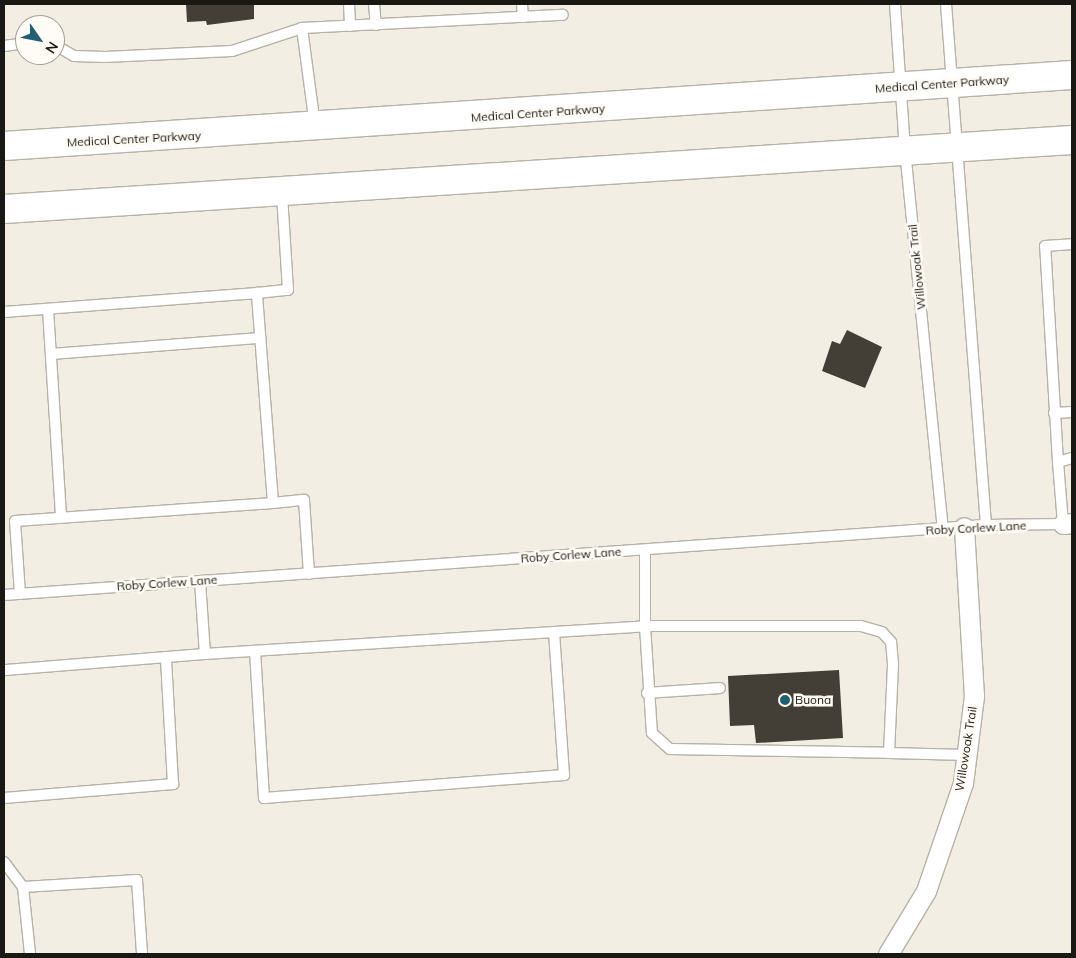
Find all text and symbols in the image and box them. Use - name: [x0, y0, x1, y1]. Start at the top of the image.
- north arrow: [15, 15, 65, 65]
- text: N: [41, 38, 62, 57]
- street label: Medical Center Parkway: [874, 72, 1010, 96]
- street label: Medical Center Parkway: [470, 101, 606, 125]
- street label: Medical Center Parkway: [67, 128, 201, 150]
- street label: Willowoak Trail: [905, 224, 929, 310]
- street label: Roby Corlew Lane: [925, 518, 1027, 538]
- street label: Roby Corlew Lane: [520, 544, 622, 566]
- street label: Roby Corlew Lane: [116, 572, 218, 594]
- place label: Buona: [795, 693, 831, 707]
- marker: Buona: [779, 694, 791, 706]
- street label: Willowoak Trail: [952, 705, 980, 793]

